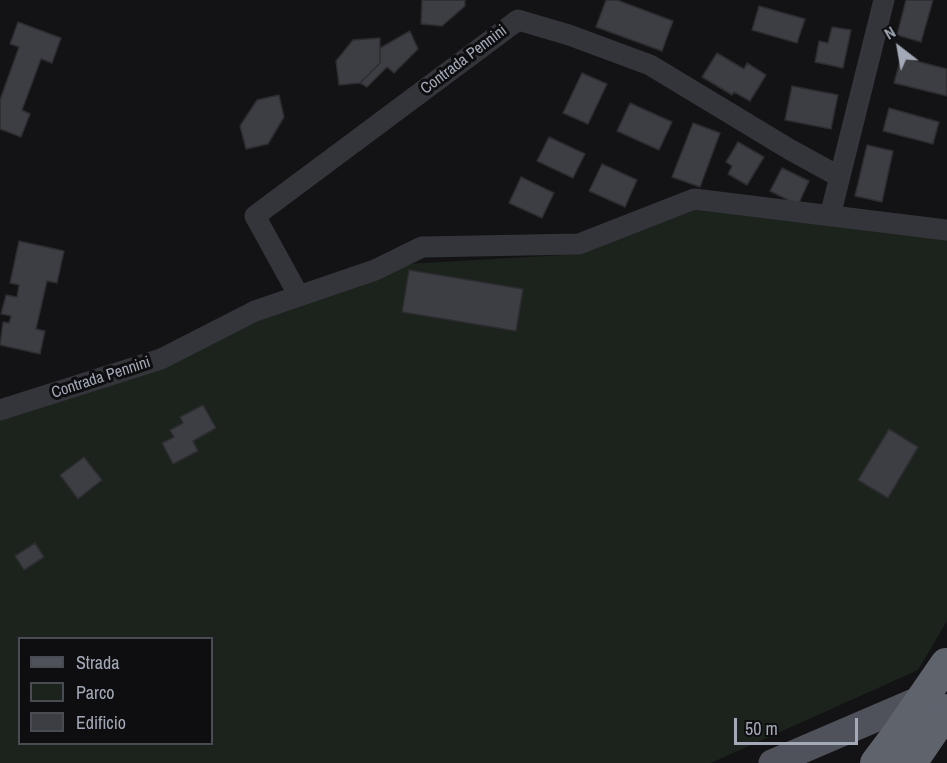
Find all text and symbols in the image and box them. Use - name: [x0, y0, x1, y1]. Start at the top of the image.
- north arrow: [869, 18, 929, 78]
- street label: Contrada Pennini: [417, 21, 511, 99]
- text: N: [880, 21, 899, 44]
- street label: Contrada Pennini: [49, 353, 153, 403]
- legend: [18, 637, 213, 745]
- text: Strada: [76, 650, 120, 675]
- text: Parco: [76, 680, 115, 705]
- scale bar: [737, 706, 862, 744]
- text: Edificio: [76, 710, 126, 735]
- text: 50 m: [745, 716, 778, 741]

